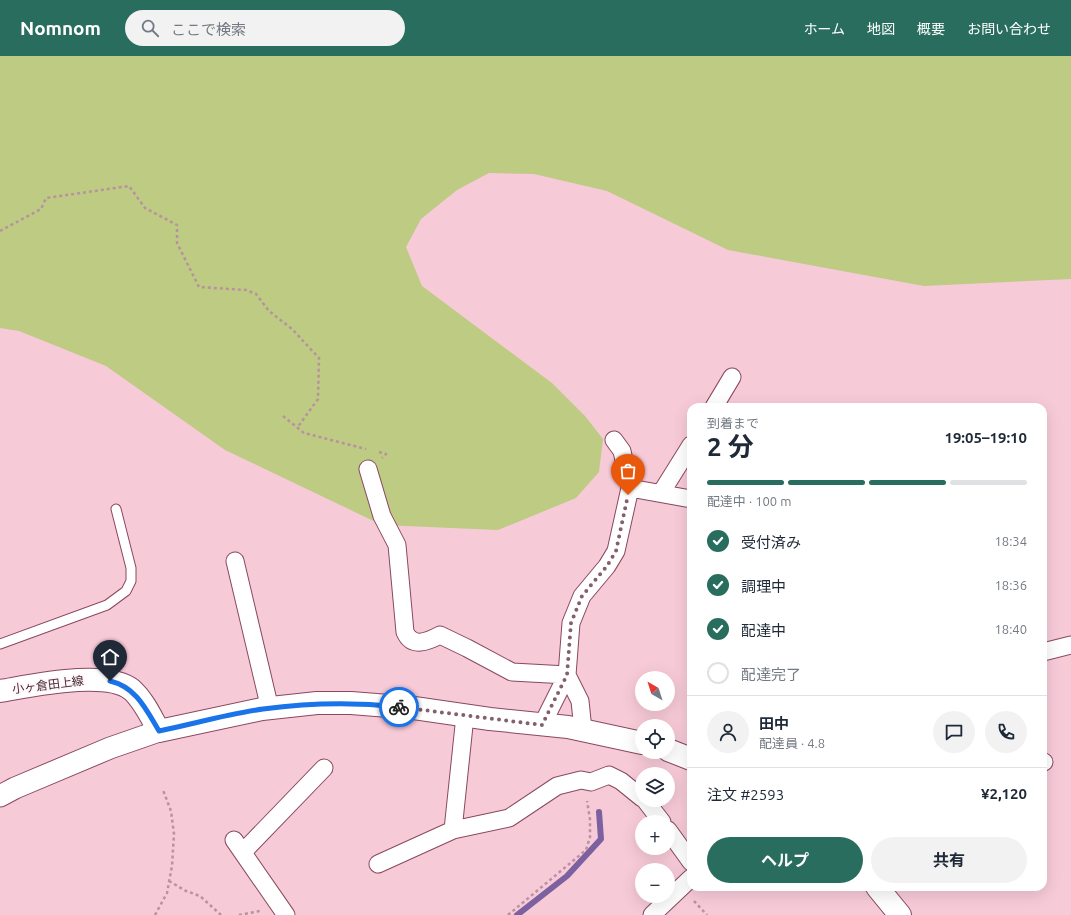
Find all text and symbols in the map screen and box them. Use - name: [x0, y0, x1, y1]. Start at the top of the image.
- search box: [125, 10, 405, 46]
- text: Nomnom: [20, 17, 101, 39]
- icon: search: [139, 17, 161, 39]
- text: ここで検索: [171, 21, 246, 38]
- text: ホーム: [803, 21, 845, 37]
- text: 地図: [867, 21, 895, 37]
- text: 概要: [917, 21, 945, 37]
- text: お問い合わせ: [967, 21, 1051, 37]
- text: 到着まで: [707, 416, 759, 430]
- text: 19:05–19:10: [944, 429, 1027, 446]
- text: 2 分: [707, 432, 754, 461]
- pin: [611, 454, 645, 495]
- icon: bag: [617, 460, 639, 482]
- text: 配達中 · 100 m: [707, 494, 791, 508]
- icon: check: [707, 530, 729, 552]
- text: 受付済み: [741, 534, 801, 551]
- text: 18:34: [994, 534, 1027, 548]
- icon: check: [707, 574, 729, 596]
- text: 調理中: [741, 578, 786, 595]
- text: 18:36: [994, 578, 1027, 592]
- icon: check: [707, 618, 729, 640]
- text: 配達中: [741, 622, 786, 639]
- text: 18:40: [994, 622, 1027, 636]
- pin: [93, 640, 127, 681]
- icon: home: [99, 646, 121, 668]
- text: 配達完了: [741, 666, 801, 683]
- north arrow: [635, 671, 675, 711]
- map controls: [635, 671, 675, 903]
- street label: 小ヶ倉田上線: [11, 674, 84, 695]
- courier: [379, 687, 419, 727]
- icon: bike: [388, 696, 410, 718]
- button: person: [707, 711, 749, 753]
- button: chat: [933, 711, 975, 753]
- button: phone: [985, 711, 1027, 753]
- text: 田中: [759, 715, 789, 732]
- button: locate: [635, 719, 675, 759]
- text: 配達員 · 4.8: [759, 736, 825, 750]
- button: layers: [635, 767, 675, 807]
- text: ¥2,120: [981, 785, 1027, 802]
- text: 注文 #2593: [707, 786, 784, 803]
- button: +: [635, 815, 675, 855]
- button: ヘルプ: [707, 837, 863, 883]
- button: 共有: [871, 837, 1027, 883]
- button: −: [635, 863, 675, 903]

